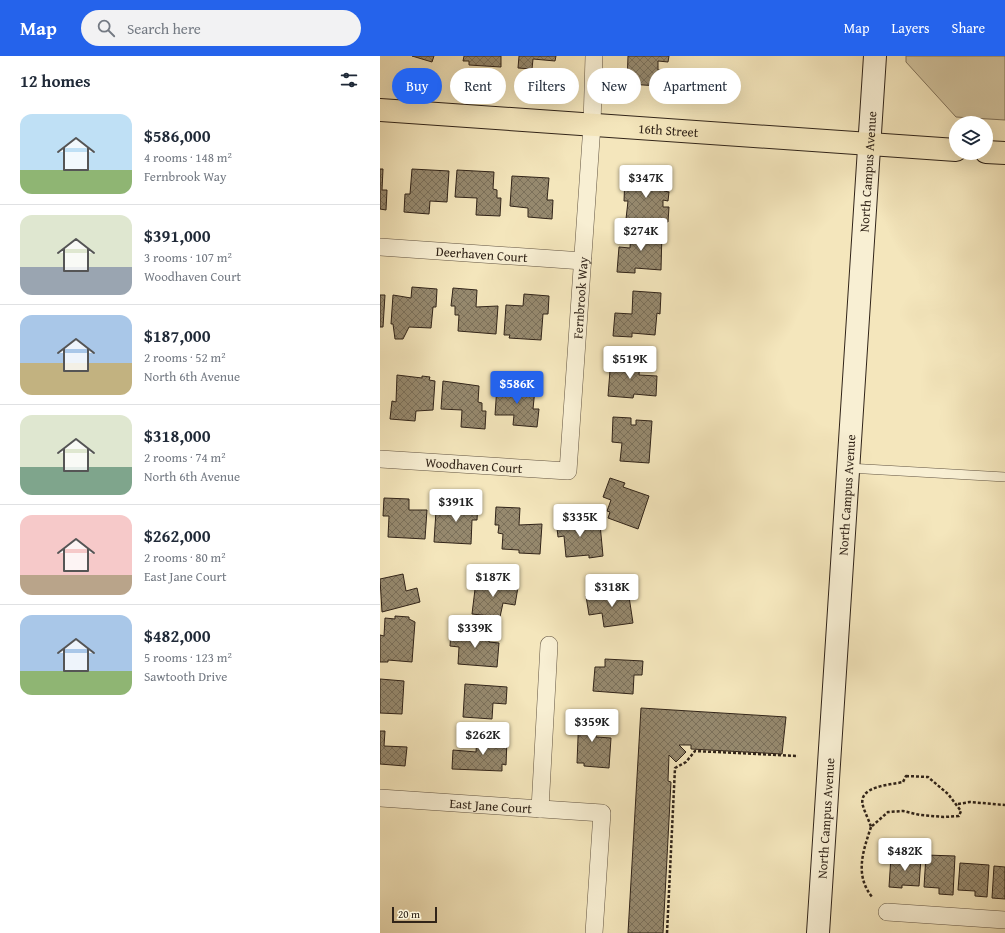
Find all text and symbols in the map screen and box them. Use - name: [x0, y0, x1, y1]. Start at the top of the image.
- search box: [81, 10, 361, 46]
- text: Map: [20, 14, 57, 42]
- icon: search: [95, 17, 117, 39]
- text: Search here: [127, 18, 201, 39]
- text: Map: [844, 18, 870, 38]
- text: Layers: [892, 18, 930, 38]
- text: Share: [952, 18, 985, 38]
- text: 12 homes: [20, 68, 91, 93]
- chip: Buy: [392, 68, 442, 104]
- chip: Rent: [450, 68, 506, 104]
- chip: Filters: [514, 68, 579, 104]
- chip: New: [587, 68, 641, 104]
- chip: Apartment: [649, 68, 741, 104]
- icon: filters: [338, 69, 360, 91]
- street label: North Campus Avenue: [854, 110, 881, 233]
- map controls: [949, 116, 993, 160]
- button: layers: [949, 116, 993, 160]
- street label: 16th Street: [638, 118, 699, 142]
- text: $586,000: [144, 123, 210, 148]
- icon: home: [52, 130, 100, 178]
- text: 4 rooms · 148 m²: [144, 148, 232, 167]
- pin: $347K: [618, 165, 674, 199]
- text: Fernbrook Way: [144, 167, 226, 186]
- text: $347K: [628, 168, 664, 187]
- pin: $274K: [613, 218, 669, 252]
- text: $274K: [623, 221, 659, 240]
- text: $391,000: [144, 223, 210, 248]
- icon: home: [52, 231, 100, 279]
- street label: Deerhaven Court: [435, 241, 529, 267]
- text: 3 rooms · 107 m²: [144, 248, 232, 267]
- street label: Fernbrook Way: [568, 255, 592, 340]
- text: Woodhaven Court: [144, 267, 241, 286]
- text: $187,000: [144, 323, 210, 348]
- icon: home: [52, 331, 100, 379]
- pin: $519K: [602, 346, 658, 380]
- text: 2 rooms · 52 m²: [144, 348, 226, 367]
- text: $519K: [612, 349, 648, 368]
- text: North 6th Avenue: [144, 367, 240, 386]
- pin: $586K: [489, 371, 545, 405]
- text: $586K: [499, 374, 535, 393]
- text: $318,000: [144, 423, 210, 448]
- icon: home: [52, 431, 100, 479]
- street label: North Campus Avenue: [833, 434, 860, 556]
- text: 2 rooms · 74 m²: [144, 448, 226, 467]
- street label: Woodhaven Court: [425, 452, 523, 478]
- text: North 6th Avenue: [144, 467, 240, 486]
- pin: $391K: [428, 489, 484, 523]
- text: $391K: [438, 492, 474, 511]
- pin: $335K: [552, 504, 608, 538]
- text: $335K: [562, 507, 598, 526]
- text: $262,000: [144, 523, 210, 548]
- icon: home: [52, 531, 100, 579]
- text: 2 rooms · 80 m²: [144, 548, 226, 567]
- pin: $187K: [465, 564, 521, 598]
- text: East Jane Court: [144, 567, 227, 586]
- text: $187K: [475, 567, 511, 586]
- pin: $318K: [584, 574, 640, 608]
- text: $318K: [594, 577, 630, 596]
- pin: $339K: [447, 615, 503, 649]
- text: $339K: [457, 618, 493, 637]
- text: $482,000: [144, 623, 210, 648]
- icon: home: [52, 631, 100, 679]
- text: 5 rooms · 123 m²: [144, 648, 232, 667]
- text: Sawtooth Drive: [144, 667, 227, 686]
- pin: $359K: [564, 709, 620, 743]
- text: $359K: [574, 712, 610, 731]
- pin: $262K: [455, 722, 511, 756]
- text: $262K: [465, 725, 501, 744]
- street label: North Campus Avenue: [812, 757, 839, 879]
- street label: East Jane Court: [449, 793, 533, 818]
- pin: $482K: [877, 838, 933, 872]
- text: $482K: [887, 841, 923, 860]
- scale bar: [392, 905, 437, 924]
- text: 20 m: [398, 906, 420, 922]

